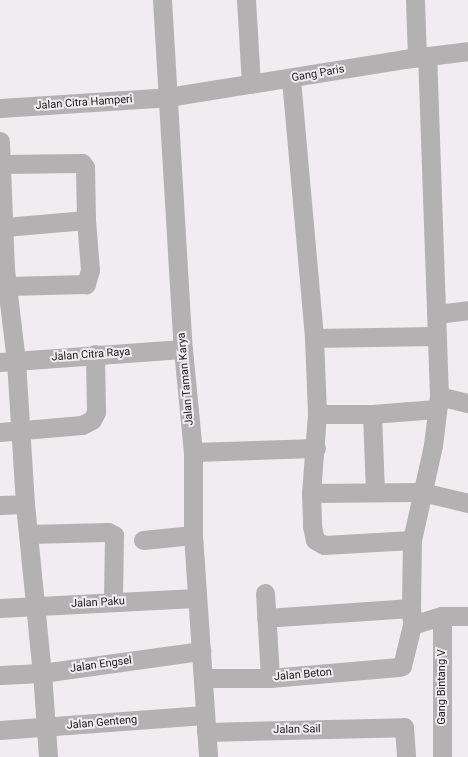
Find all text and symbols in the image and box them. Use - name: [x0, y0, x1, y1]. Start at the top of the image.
- street label: Gang Paris: [291, 63, 345, 85]
- street label: Jalan Citra Hamperi: [35, 93, 133, 113]
- street label: Jalan Taman Karya: [175, 332, 197, 426]
- street label: Jalan Citra Raya: [51, 346, 131, 364]
- street label: Jalan Paku: [71, 595, 125, 611]
- street label: Gang Bintang V: [435, 649, 449, 725]
- street label: Jalan Engsel: [69, 654, 133, 676]
- street label: Jalan Beton: [274, 666, 332, 684]
- street label: Jalan Genteng: [66, 713, 138, 733]
- street label: Jalan Sail: [273, 723, 321, 737]

